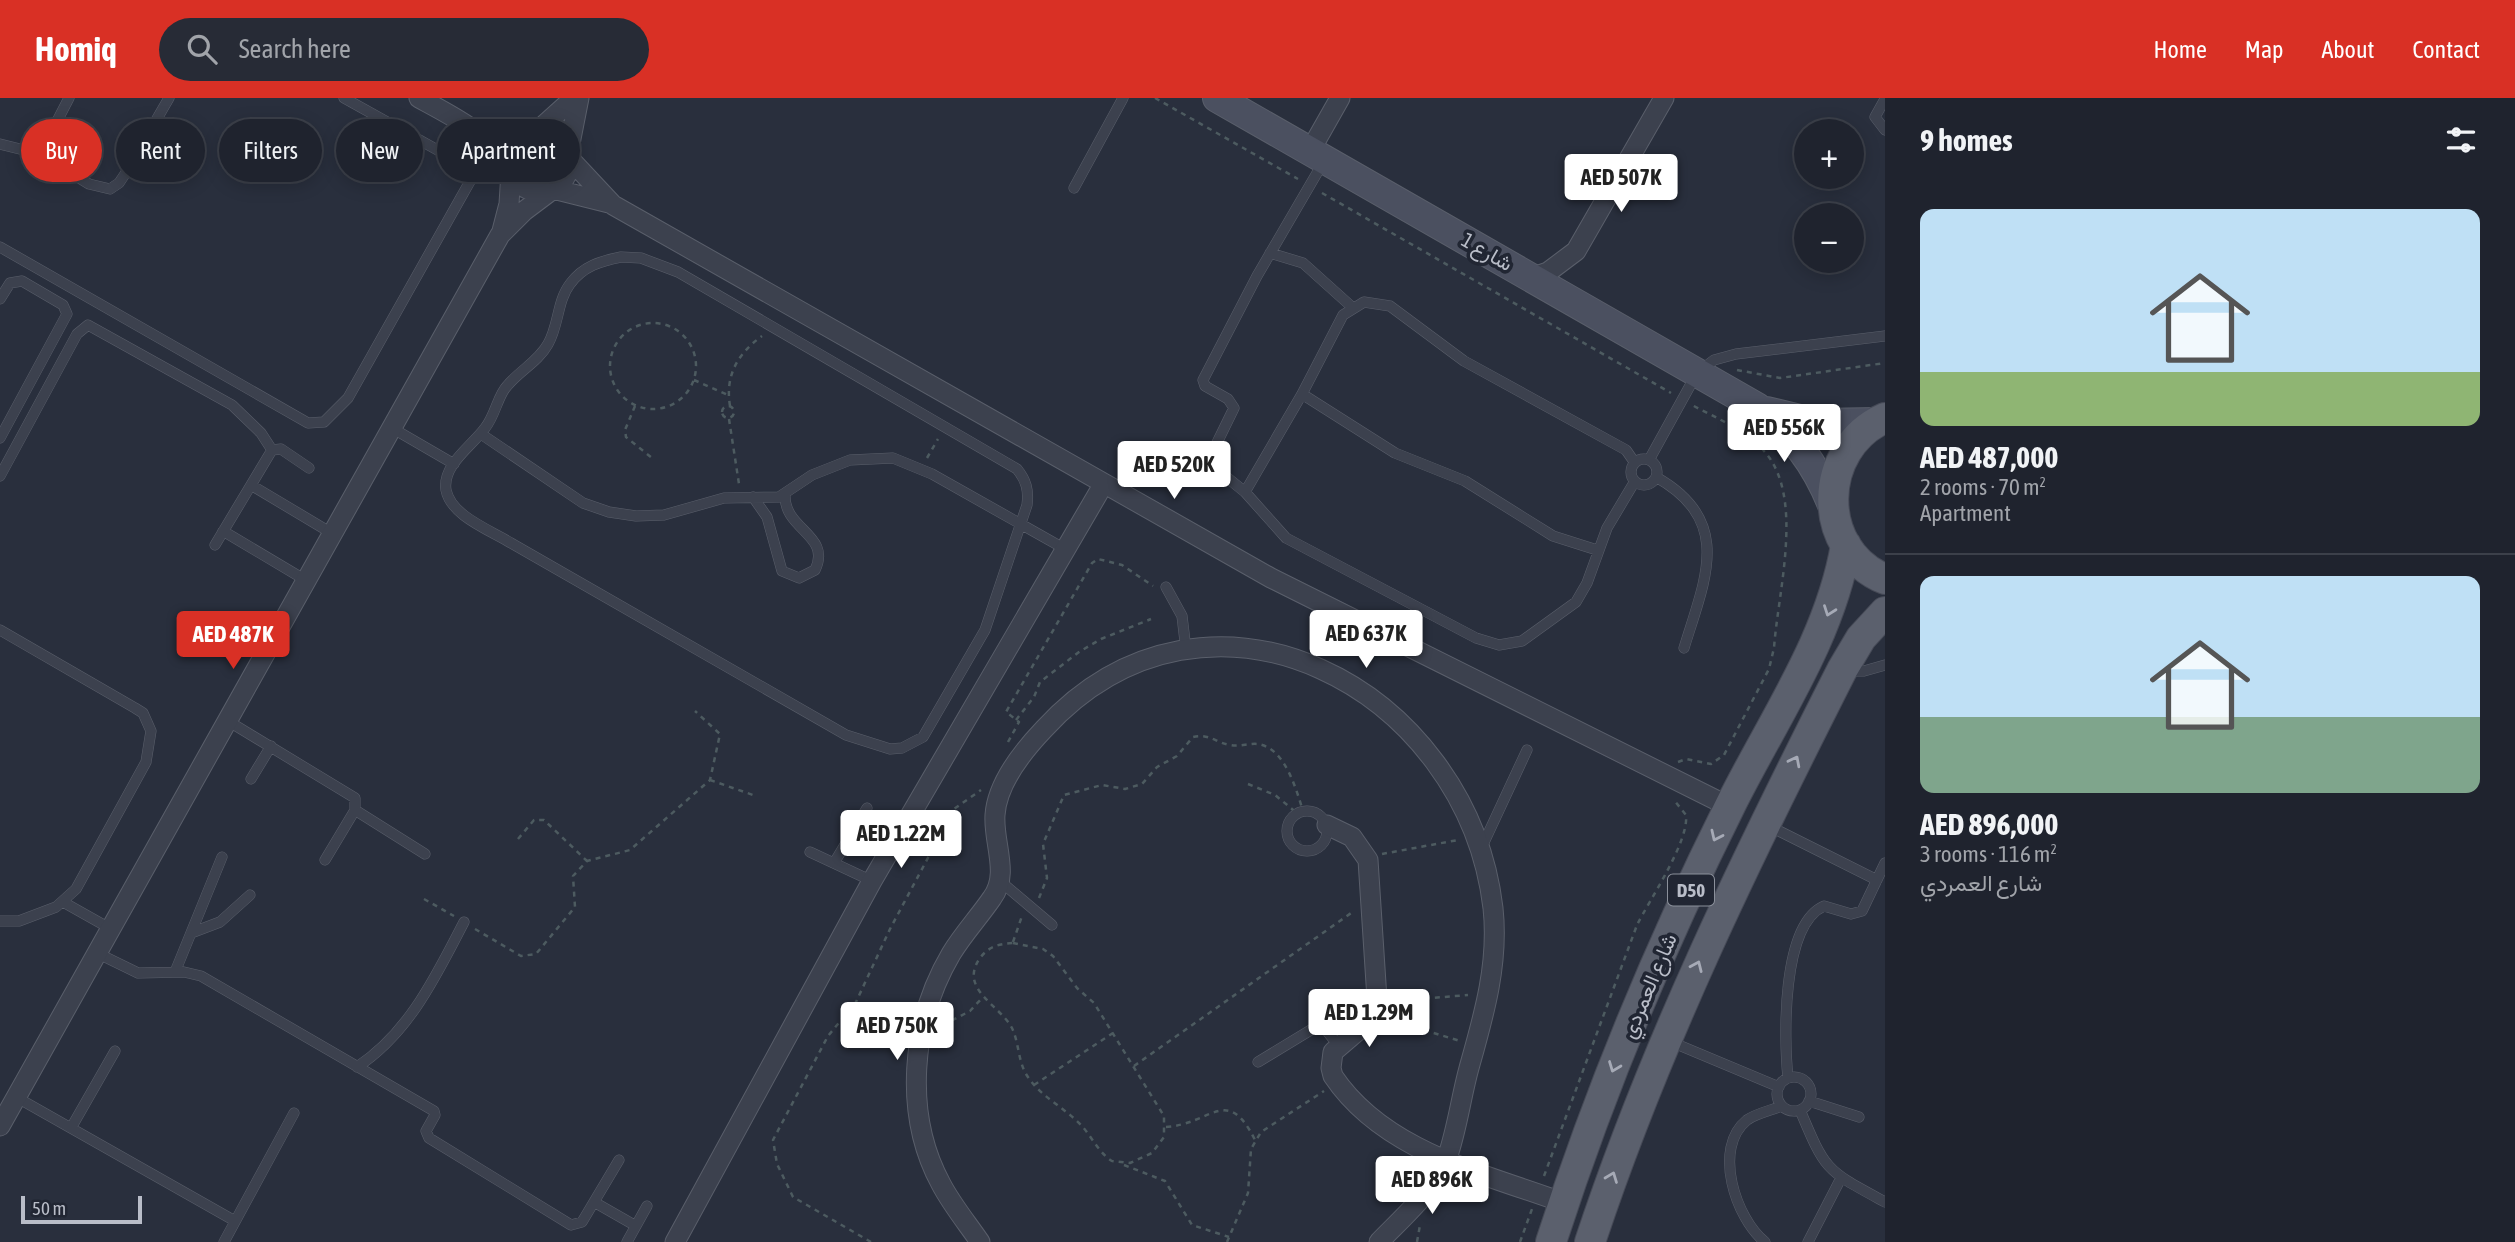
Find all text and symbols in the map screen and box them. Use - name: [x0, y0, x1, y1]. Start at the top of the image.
- search box: [159, 18, 649, 81]
- text: Homiq: [35, 30, 117, 68]
- icon: search: [183, 30, 221, 68]
- text: Search here: [239, 34, 351, 64]
- text: Home: [2153, 36, 2207, 63]
- text: Map: [2245, 36, 2283, 63]
- text: About: [2321, 36, 2374, 63]
- text: Contact: [2412, 36, 2480, 63]
- chip: Buy: [21, 119, 102, 182]
- chip: Rent: [116, 119, 205, 182]
- chip: Filters: [219, 119, 322, 182]
- chip: New: [336, 119, 423, 182]
- chip: Apartment: [437, 119, 580, 182]
- map controls: [1794, 119, 1864, 273]
- button: +: [1794, 119, 1864, 189]
- icon: filters: [2442, 121, 2480, 159]
- text: 9 homes: [1920, 123, 2013, 157]
- pin: AED 507K: [1549, 155, 1693, 214]
- text: AED 507K: [1581, 164, 1661, 190]
- button: −: [1794, 203, 1864, 273]
- street label: شارع 1: [1456, 227, 1517, 278]
- icon: home: [2137, 255, 2263, 381]
- pin: AED 556K: [1712, 404, 1856, 464]
- text: AED 556K: [1744, 414, 1824, 440]
- text: AED 487,000: [1920, 440, 2058, 474]
- pin: AED 520K: [1102, 442, 1246, 501]
- text: AED 520K: [1134, 451, 1214, 477]
- text: 2 rooms · 70 m²: [1920, 474, 2046, 500]
- text: Apartment: [1920, 500, 2011, 526]
- one-way arrow: [1823, 605, 1837, 617]
- pin: AED 637K: [1294, 610, 1438, 670]
- pin: AED 487K: [161, 612, 305, 671]
- text: AED 637K: [1326, 620, 1406, 646]
- text: AED 487K: [193, 621, 273, 647]
- icon: home: [2137, 622, 2263, 748]
- one-way arrow: [1787, 756, 1801, 768]
- text: AED 896,000: [1920, 807, 2058, 841]
- pin: AED 1.22M: [821, 810, 981, 870]
- text: AED 1.22M: [856, 820, 946, 846]
- one-way arrow: [1710, 829, 1724, 842]
- text: 3 rooms · 116 m²: [1920, 841, 2057, 867]
- text: شارع العمردي: [1920, 870, 2042, 896]
- road number: D50: [1668, 874, 1714, 905]
- street label: شارع العمردي: [1615, 930, 1686, 1044]
- one-way arrow: [1689, 961, 1703, 973]
- pin: AED 1.29M: [1289, 990, 1449, 1049]
- text: AED 1.29M: [1324, 999, 1414, 1025]
- pin: AED 750K: [825, 1002, 969, 1062]
- text: AED 750K: [857, 1012, 937, 1038]
- one-way arrow: [1609, 1060, 1623, 1072]
- pin: AED 896K: [1360, 1156, 1504, 1216]
- text: AED 896K: [1392, 1166, 1472, 1192]
- one-way arrow: [1604, 1172, 1618, 1184]
- scale bar: [21, 1193, 142, 1225]
- text: 50 m: [32, 1197, 66, 1219]

